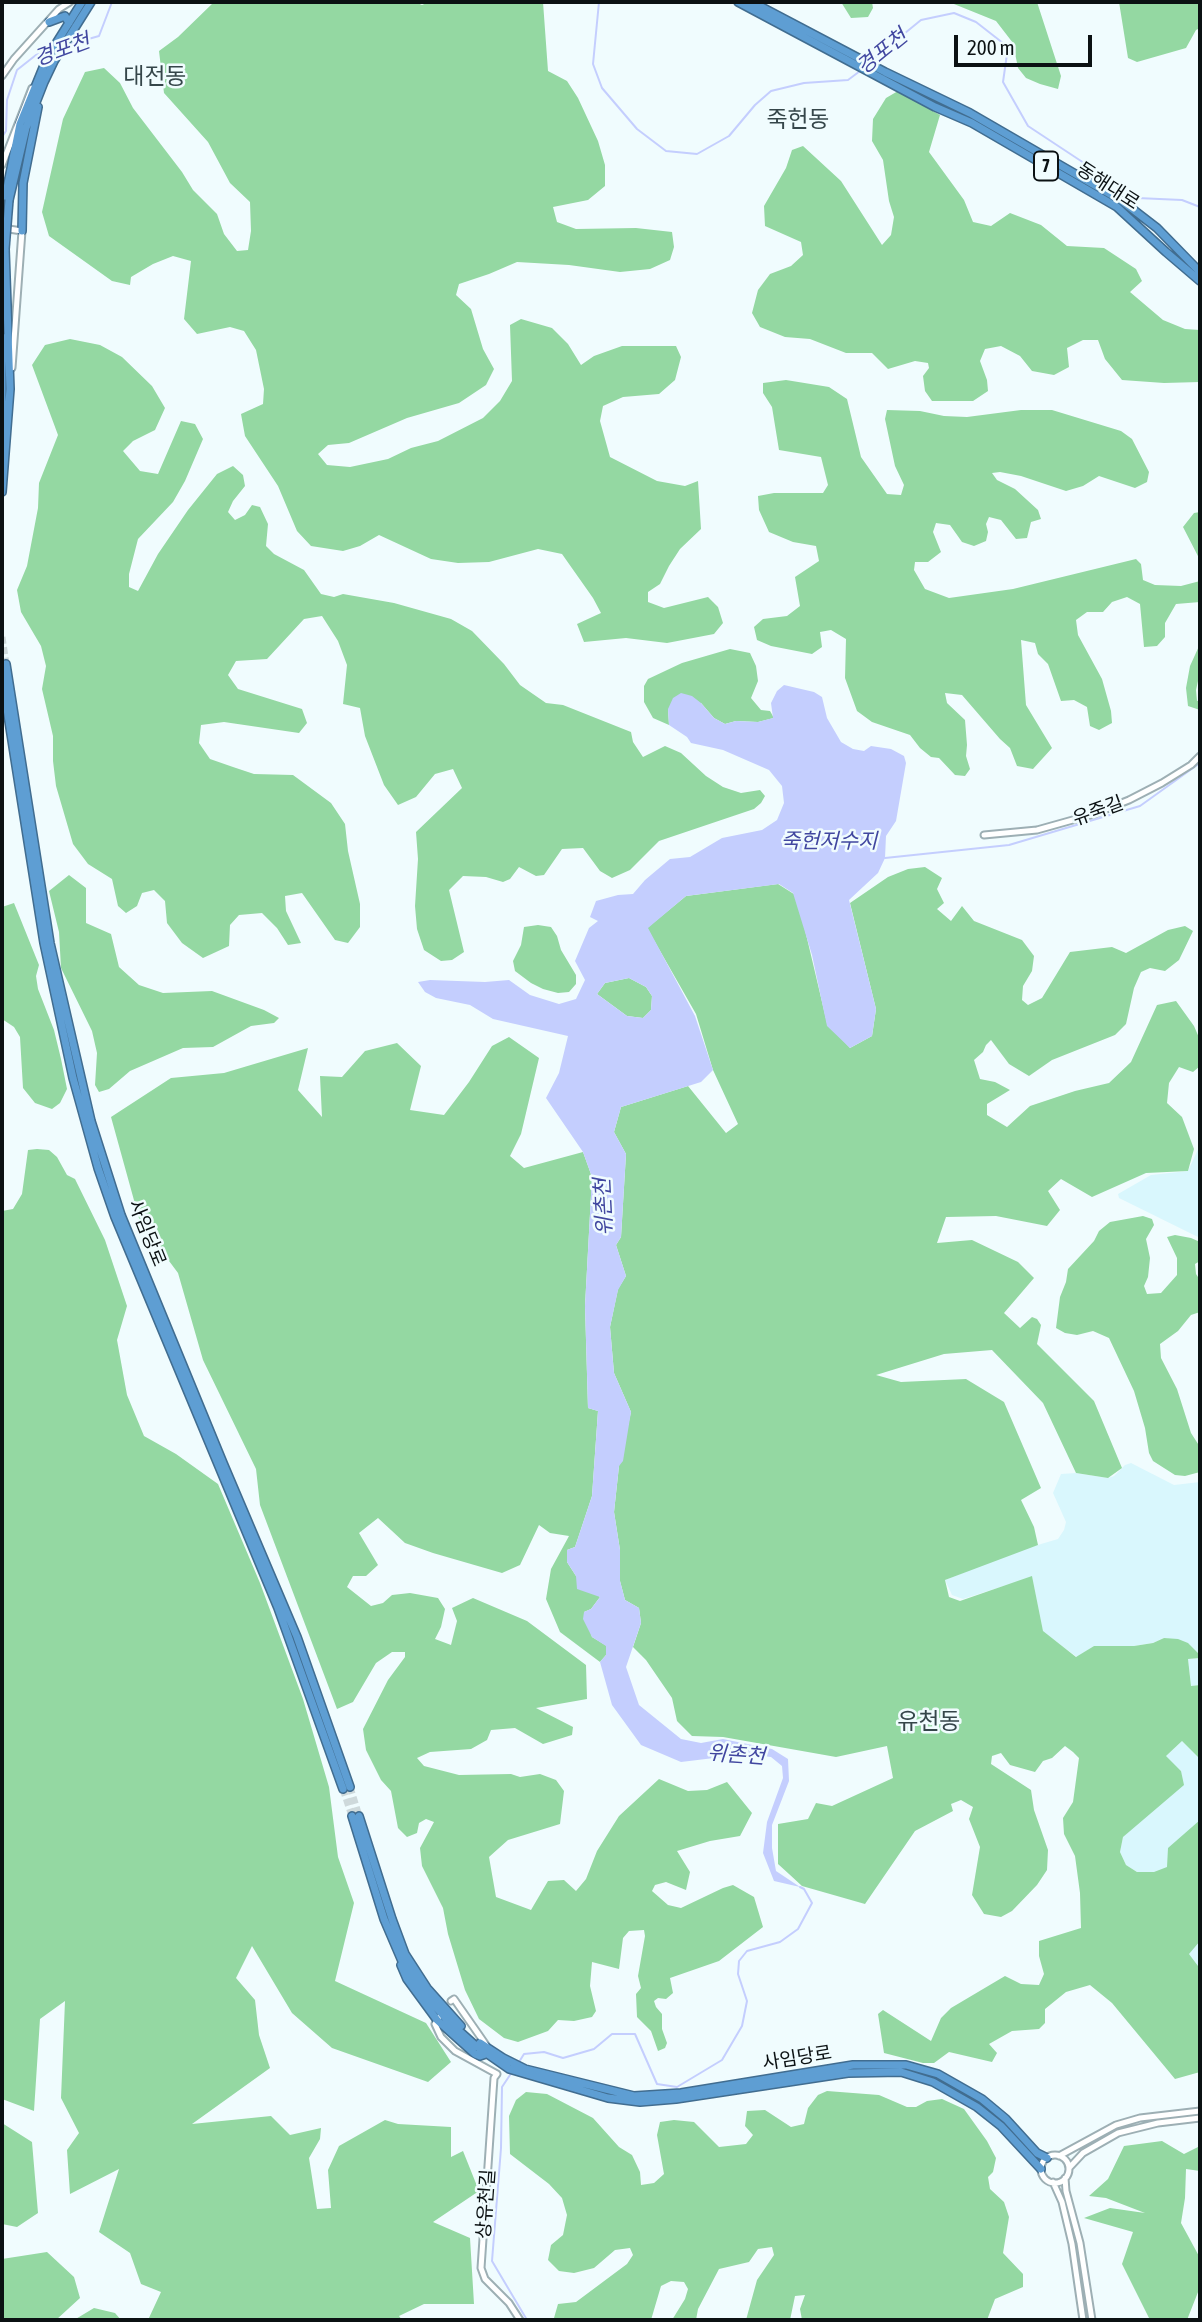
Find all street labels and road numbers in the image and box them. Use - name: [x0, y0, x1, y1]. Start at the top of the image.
- road number: 7: [1034, 152, 1058, 181]
- street label: 동해대로: [1072, 157, 1144, 215]
- street label: 유죽길: [1069, 791, 1127, 831]
- street label: 사임당로: [123, 1196, 171, 1270]
- street label: 사임당로: [761, 2041, 833, 2075]
- street label: 상유천길: [472, 2168, 500, 2240]

